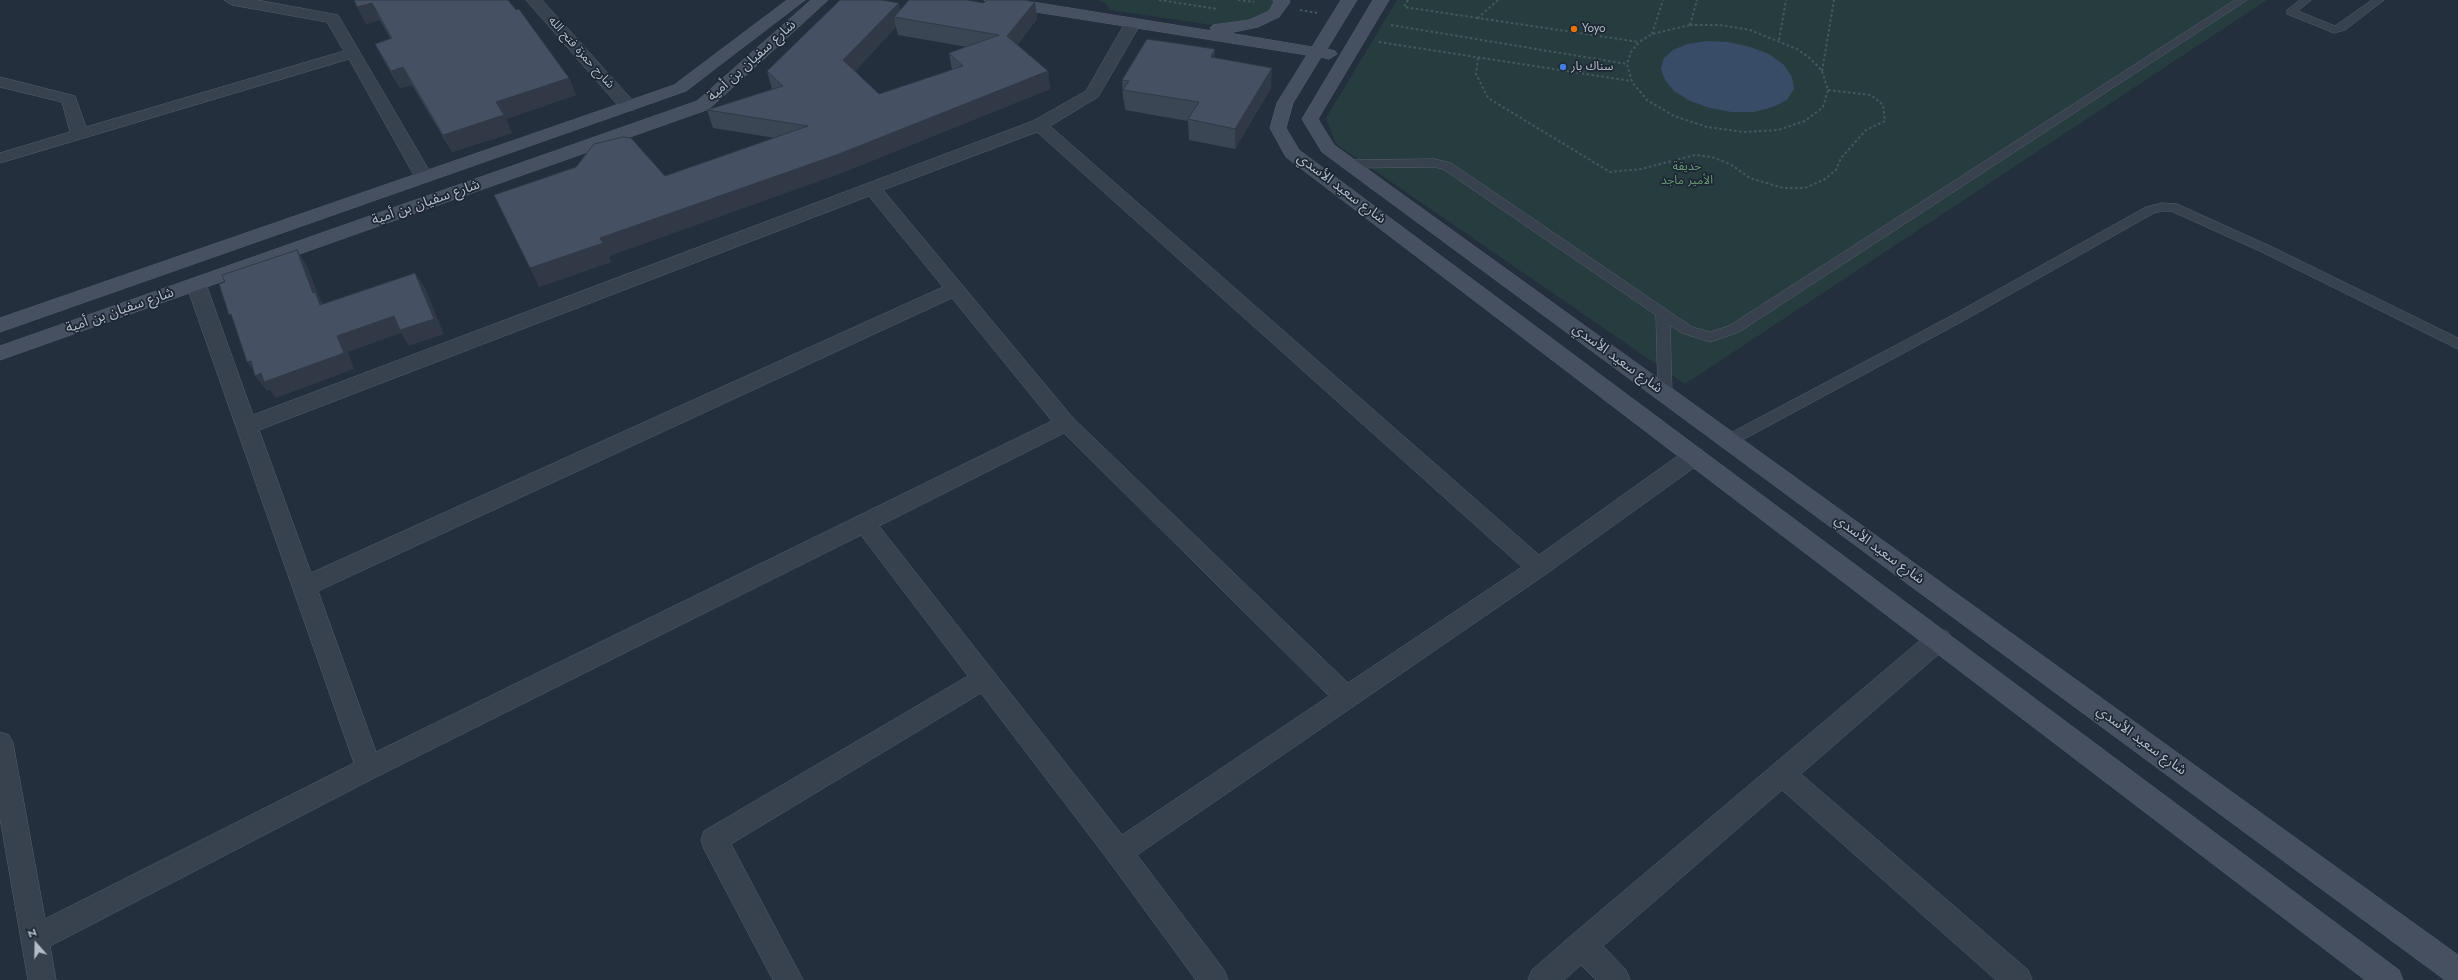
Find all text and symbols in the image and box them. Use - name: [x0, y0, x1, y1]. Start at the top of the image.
- street label: شارح حمزة فتح الله: [545, 14, 617, 92]
- street label: شارع سفيان بن أمية: [704, 17, 800, 105]
- place label: Yoyo: [1582, 22, 1606, 36]
- marker: Yoyo: [1569, 24, 1579, 34]
- place label: سناك بار: [1571, 60, 1613, 74]
- marker: سناك بار: [1558, 62, 1568, 72]
- street label: شارع سعيد الأسدي: [1293, 150, 1389, 228]
- park label: حديقة الأمير ماجد: [1661, 160, 1713, 188]
- street label: شارع سفيان بن أمية: [370, 177, 482, 229]
- street label: شارع سفيان بن أمية: [64, 285, 176, 337]
- street label: شارع سعيد الأسدي: [1569, 321, 1665, 397]
- street label: شارع سعيد الأسدي: [1831, 512, 1927, 588]
- street label: شارع سعيد الأسدي: [2093, 703, 2189, 779]
- north arrow: [16, 924, 56, 964]
- text: N: [25, 924, 39, 942]

